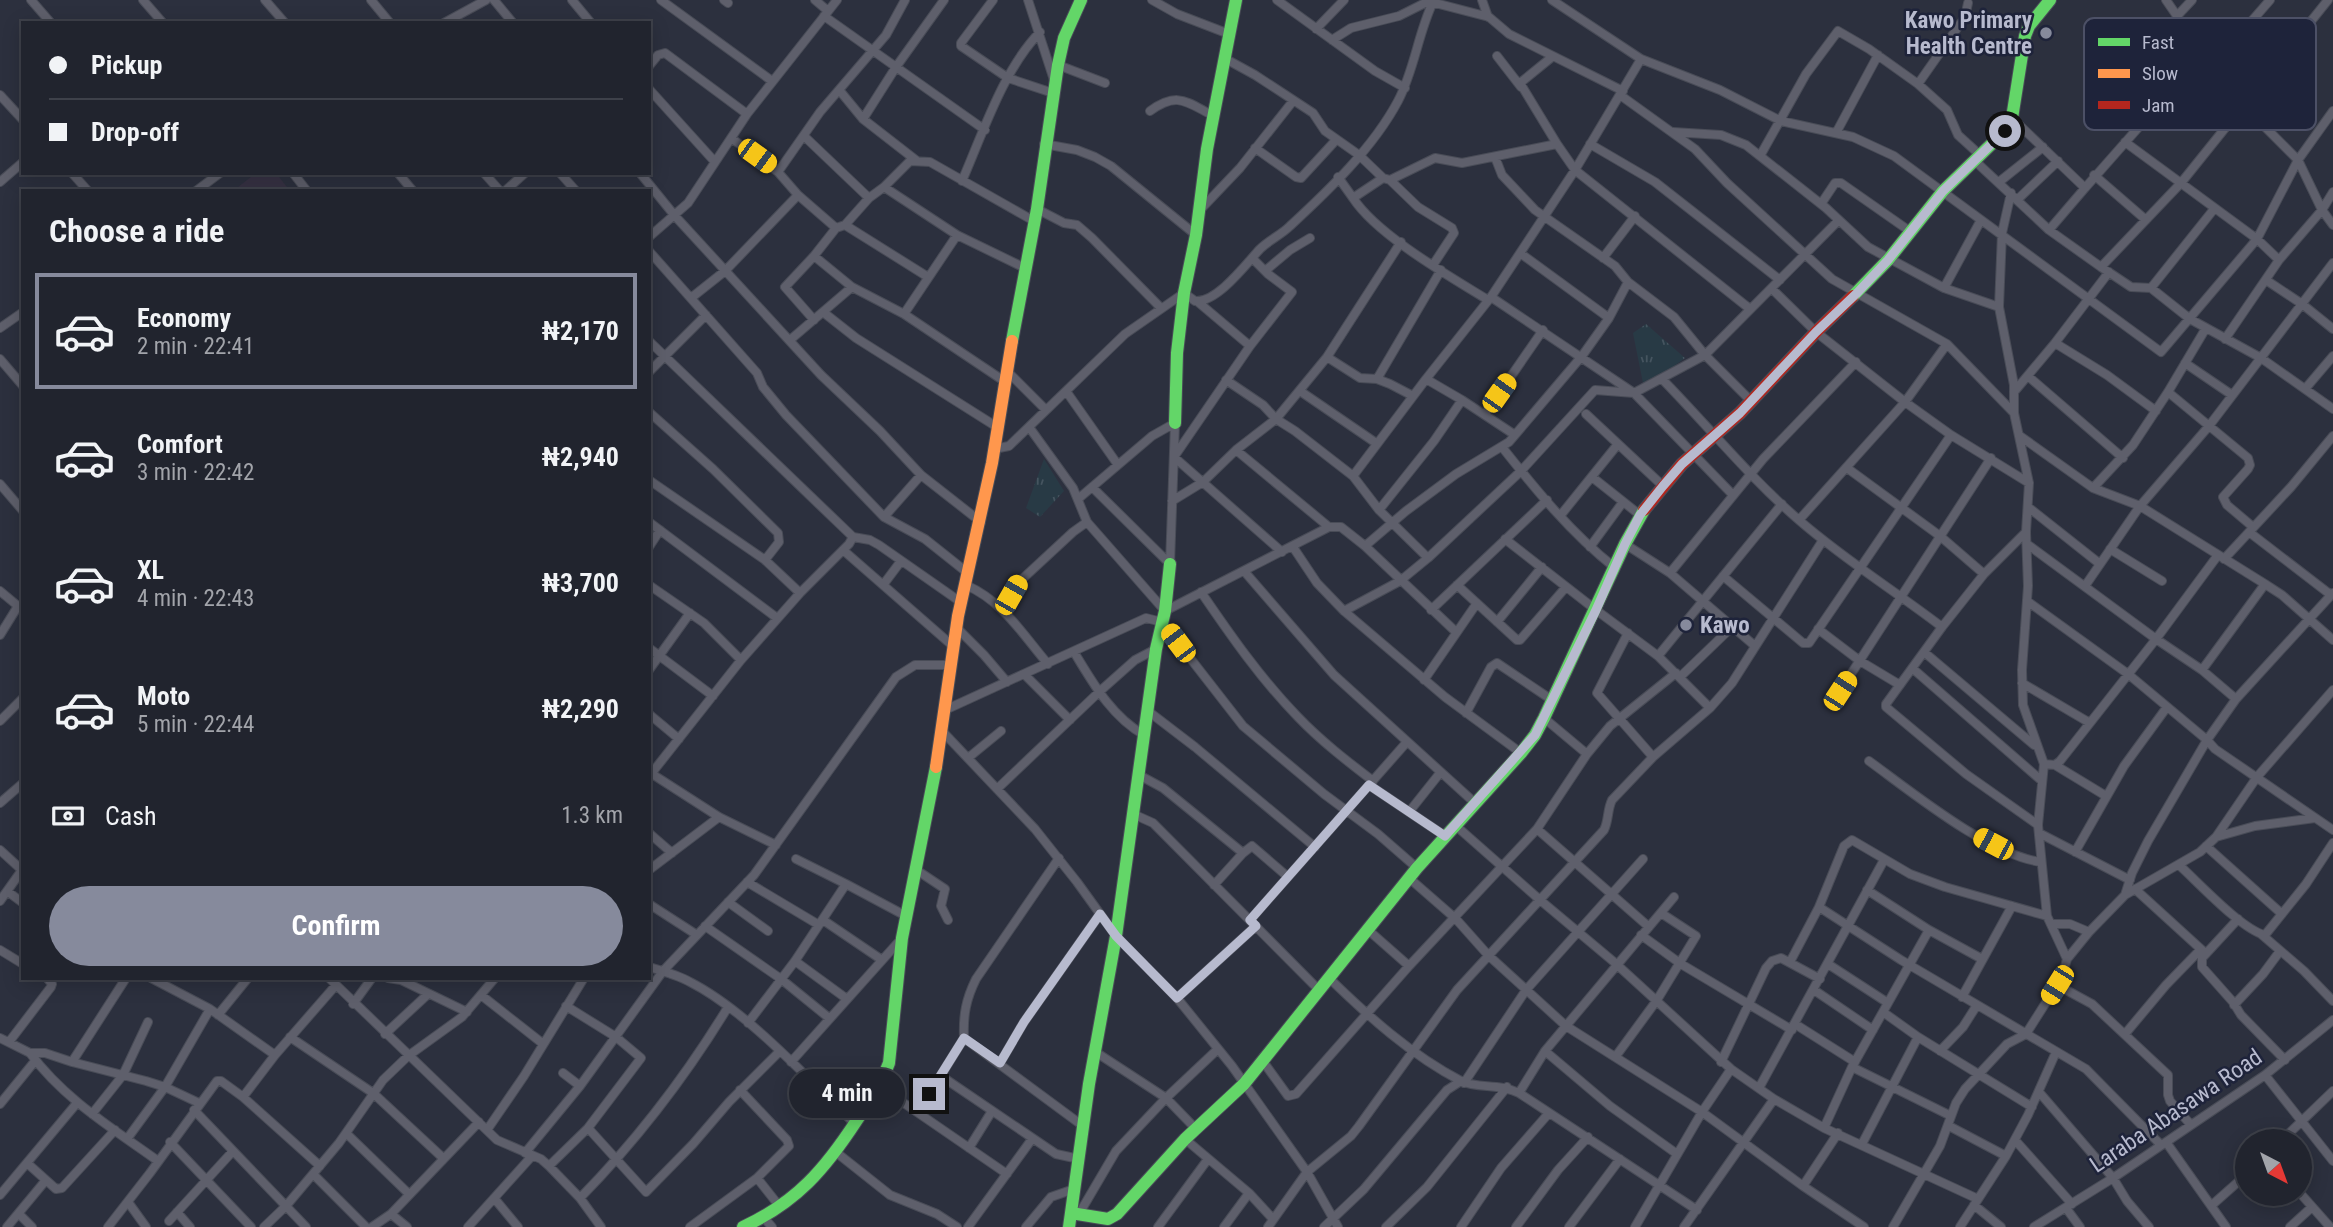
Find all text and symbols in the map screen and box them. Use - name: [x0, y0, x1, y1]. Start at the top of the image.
- place label: Kawo Primary Health Centre: [1905, 7, 2033, 60]
- legend: [2084, 18, 2316, 130]
- marker: Kawo Primary Health Centre: [2038, 25, 2054, 41]
- text: Fast: [2142, 31, 2174, 54]
- text: Pickup: [91, 50, 162, 80]
- text: Slow: [2142, 62, 2178, 85]
- text: Jam: [2142, 94, 2175, 117]
- route start: [1989, 115, 2021, 147]
- text: Drop-off: [91, 117, 179, 147]
- car: [734, 135, 781, 177]
- text: Choose a ride: [49, 212, 224, 250]
- icon: car: [53, 300, 116, 363]
- text: Economy: [137, 303, 231, 333]
- text: ₦2,170: [542, 316, 619, 346]
- text: 2 min · 22:41: [137, 333, 254, 360]
- car: [1479, 370, 1520, 416]
- icon: car: [53, 426, 116, 489]
- text: Comfort: [137, 429, 223, 459]
- text: ₦2,940: [542, 442, 619, 472]
- text: 3 min · 22:42: [137, 459, 254, 486]
- icon: car: [53, 552, 116, 615]
- text: XL: [137, 555, 164, 585]
- text: ₦3,700: [542, 568, 619, 598]
- car: [992, 572, 1031, 618]
- text: 4 min · 22:43: [137, 585, 254, 612]
- place label: Kawo: [1700, 612, 1750, 639]
- marker: Kawo: [1678, 617, 1694, 633]
- car: [1157, 620, 1200, 666]
- car: [1820, 668, 1861, 714]
- icon: car: [53, 678, 116, 741]
- text: Moto: [137, 681, 190, 711]
- text: ₦2,290: [542, 694, 619, 724]
- text: 5 min · 22:44: [137, 711, 254, 738]
- icon: cash: [49, 797, 87, 835]
- text: Cash: [105, 801, 157, 831]
- text: 1.3 km: [561, 802, 623, 829]
- car: [1970, 825, 2017, 863]
- button: Confirm: [49, 886, 623, 966]
- car: [2037, 962, 2078, 1008]
- street label: Laraba Abasawa Road: [2085, 1043, 2267, 1179]
- callout: 4 min: [789, 1070, 904, 1118]
- route end: [913, 1078, 945, 1110]
- text: 4 min: [821, 1080, 873, 1107]
- north arrow: [2235, 1129, 2312, 1206]
- map controls: [2235, 1129, 2312, 1206]

